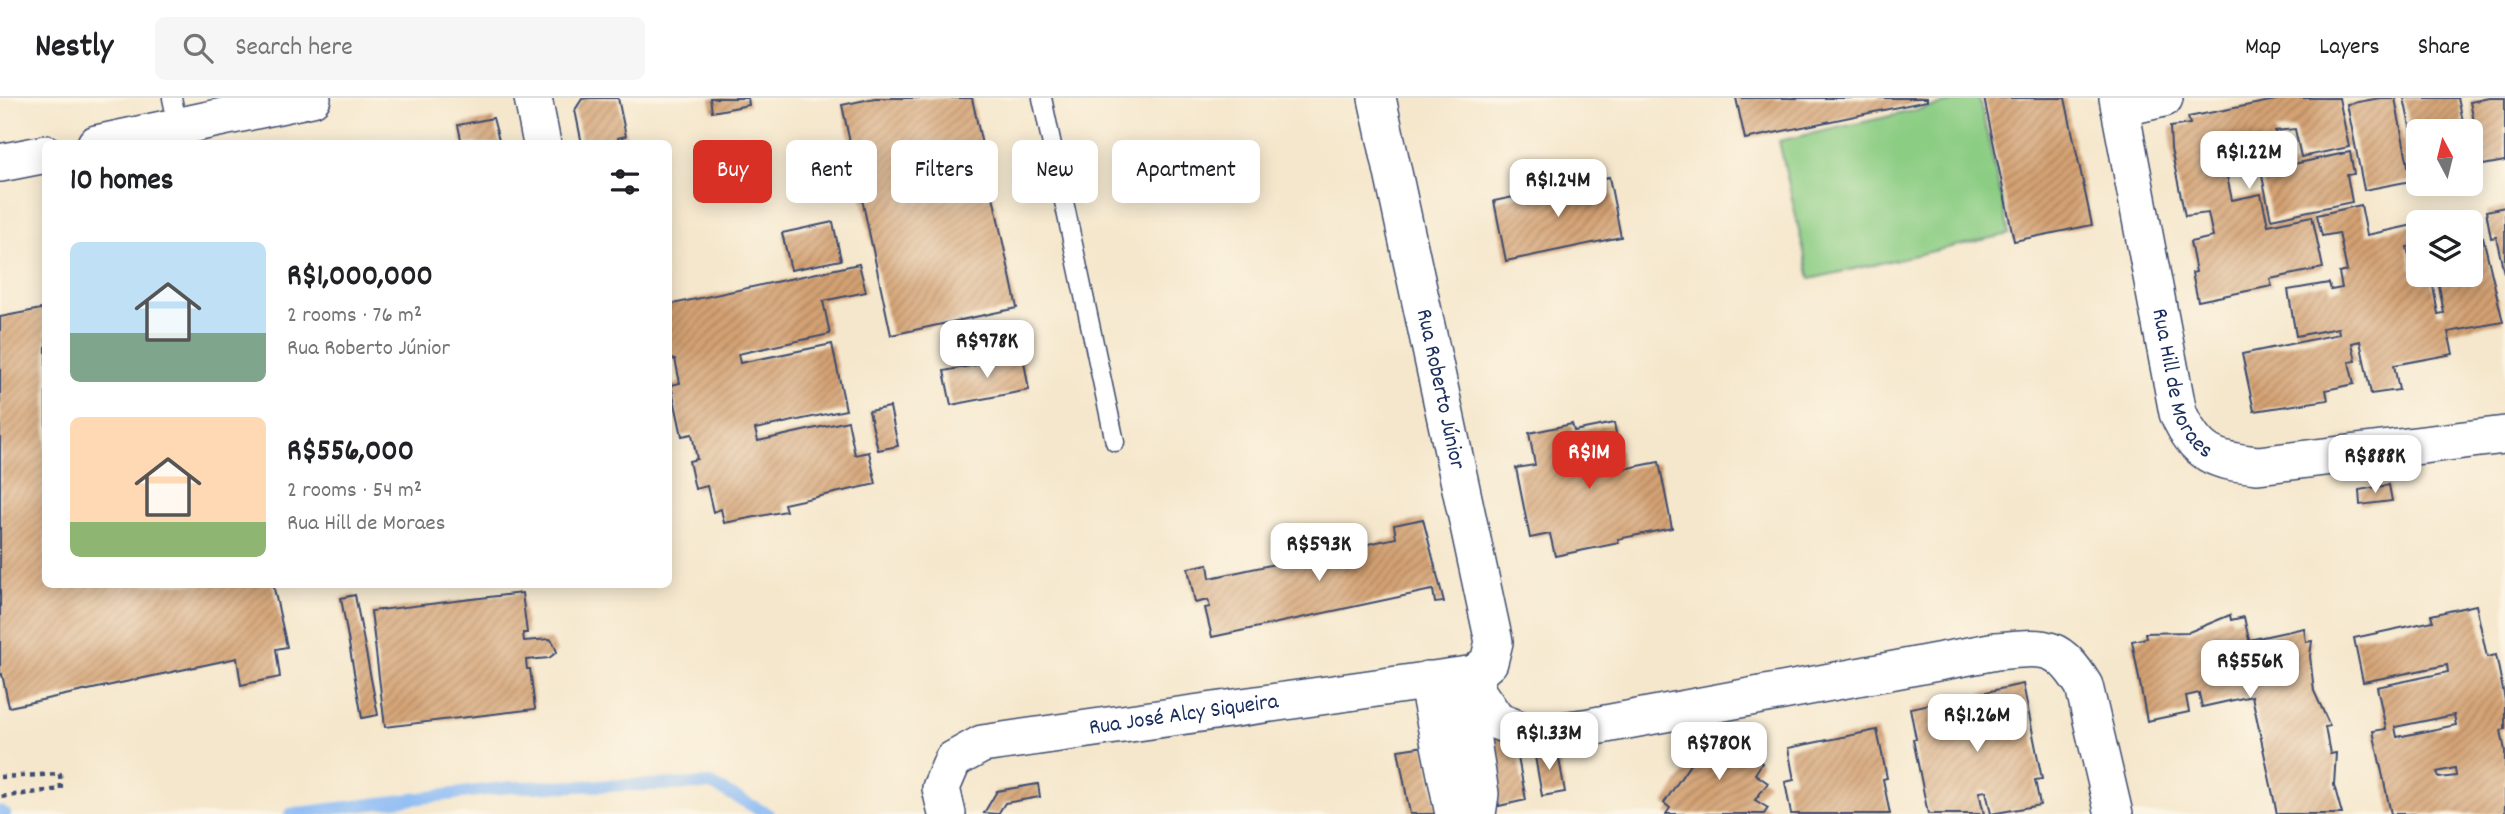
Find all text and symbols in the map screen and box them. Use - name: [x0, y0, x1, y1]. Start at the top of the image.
- search box: [155, 17, 645, 80]
- text: Nestly: [35, 25, 113, 72]
- icon: search: [179, 29, 217, 67]
- text: Search here: [235, 30, 353, 67]
- text: Map: [2245, 31, 2281, 65]
- text: Layers: [2319, 31, 2380, 65]
- text: Share: [2418, 31, 2470, 65]
- north arrow: [2406, 119, 2483, 196]
- map controls: [2406, 119, 2483, 287]
- pin: R$1.22M: [2184, 132, 2314, 191]
- text: R$1.22M: [2216, 137, 2282, 170]
- chip: Buy: [693, 140, 772, 203]
- chip: Rent: [786, 140, 877, 203]
- chip: Filters: [891, 140, 998, 203]
- chip: New: [1012, 140, 1098, 203]
- chip: Apartment: [1112, 140, 1260, 203]
- pin: R$1.24M: [1493, 159, 1623, 219]
- text: 10 homes: [70, 161, 173, 204]
- icon: filters: [606, 163, 644, 201]
- text: R$1.24M: [1526, 165, 1590, 198]
- button: layers: [2406, 210, 2483, 287]
- text: R$1,000,000: [287, 257, 433, 300]
- icon: home: [126, 270, 210, 354]
- text: 2 rooms · 76 m²: [287, 300, 422, 333]
- street label: Rua Roberto Júnior: [1406, 306, 1473, 473]
- street label: Rua Hill de Moraes: [2142, 306, 2219, 468]
- pin: R$978K: [930, 320, 1044, 380]
- text: R$978K: [956, 326, 1018, 359]
- text: Rua Roberto Júnior: [287, 333, 450, 366]
- text: R$556,000: [287, 432, 414, 475]
- pin: R$1M: [1548, 432, 1630, 491]
- pin: R$888K: [2318, 436, 2432, 495]
- text: R$1M: [1568, 437, 1610, 470]
- text: R$888K: [2344, 441, 2406, 474]
- icon: home: [126, 445, 210, 529]
- text: 2 rooms · 54 m²: [287, 475, 422, 508]
- text: Rua Hill de Moraes: [287, 508, 445, 541]
- pin: R$593K: [1262, 524, 1376, 583]
- text: R$593K: [1287, 529, 1351, 562]
- pin: R$556K: [2193, 640, 2307, 700]
- text: R$556K: [2217, 646, 2283, 679]
- street label: Rua José Alcy Siqueira: [1087, 685, 1282, 745]
- pin: R$1.26M: [1912, 694, 2042, 754]
- text: R$1.26M: [1944, 700, 2010, 733]
- pin: R$1.33M: [1484, 712, 1614, 772]
- text: R$1.33M: [1516, 718, 1582, 751]
- pin: R$780K: [1662, 722, 1776, 782]
- text: R$780K: [1687, 728, 1751, 761]

